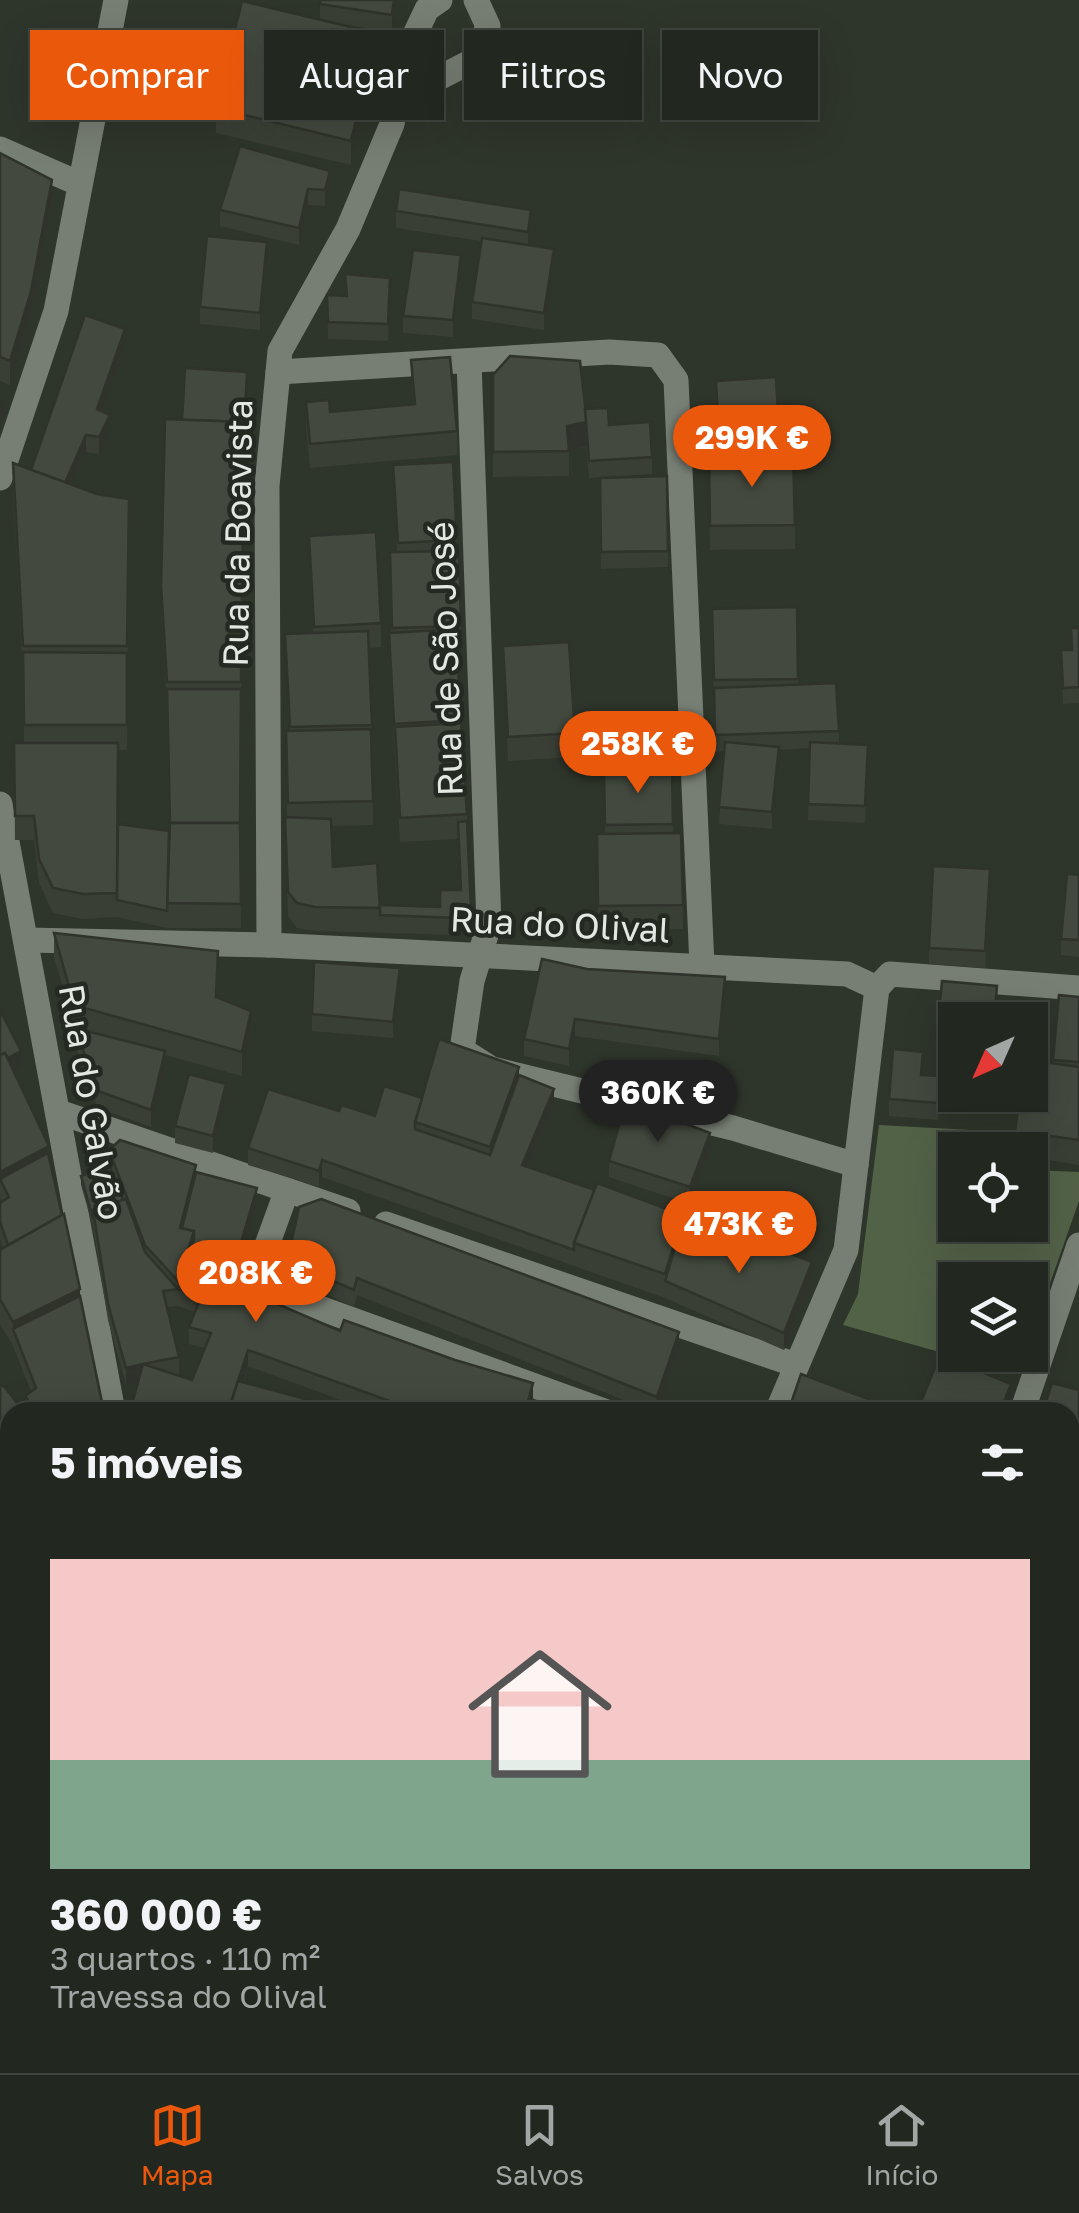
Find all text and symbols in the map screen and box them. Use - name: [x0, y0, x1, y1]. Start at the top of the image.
- chip: Comprar: [30, 30, 244, 120]
- chip: Alugar: [264, 30, 444, 120]
- chip: Filtros: [464, 30, 642, 120]
- chip: Novo: [662, 30, 818, 120]
- street label: Rua da Boavista: [214, 399, 260, 667]
- pin: 299K €: [671, 405, 833, 490]
- text: 299K €: [695, 418, 809, 456]
- street label: Rua de São José: [419, 521, 471, 797]
- pin: 258K €: [557, 711, 719, 796]
- text: 258K €: [581, 724, 695, 762]
- street label: Rua do Olival: [449, 897, 671, 951]
- street label: Rua do Galvão: [51, 981, 133, 1223]
- north arrow: [938, 1002, 1048, 1112]
- map controls: [938, 1002, 1048, 1372]
- pin: 360K €: [577, 1060, 739, 1145]
- text: 360K €: [601, 1073, 715, 1111]
- button: locate: [938, 1132, 1048, 1242]
- pin: 473K €: [658, 1191, 820, 1276]
- text: 473K €: [684, 1204, 794, 1242]
- pin: 208K €: [175, 1240, 337, 1325]
- text: 208K €: [199, 1253, 313, 1291]
- button: layers: [938, 1262, 1048, 1372]
- icon: filters: [975, 1435, 1030, 1490]
- text: 5 imóveis: [50, 1437, 243, 1487]
- icon: home: [450, 1624, 630, 1804]
- text: 360 000 €: [50, 1889, 262, 1939]
- text: 3 quartos · 110 m²: [50, 1939, 320, 1977]
- text: Travessa do Olival: [50, 1977, 327, 2015]
- tab: Mapa: [141, 2098, 214, 2191]
- tab: Salvos: [495, 2098, 584, 2191]
- tab: Início: [865, 2098, 938, 2191]

